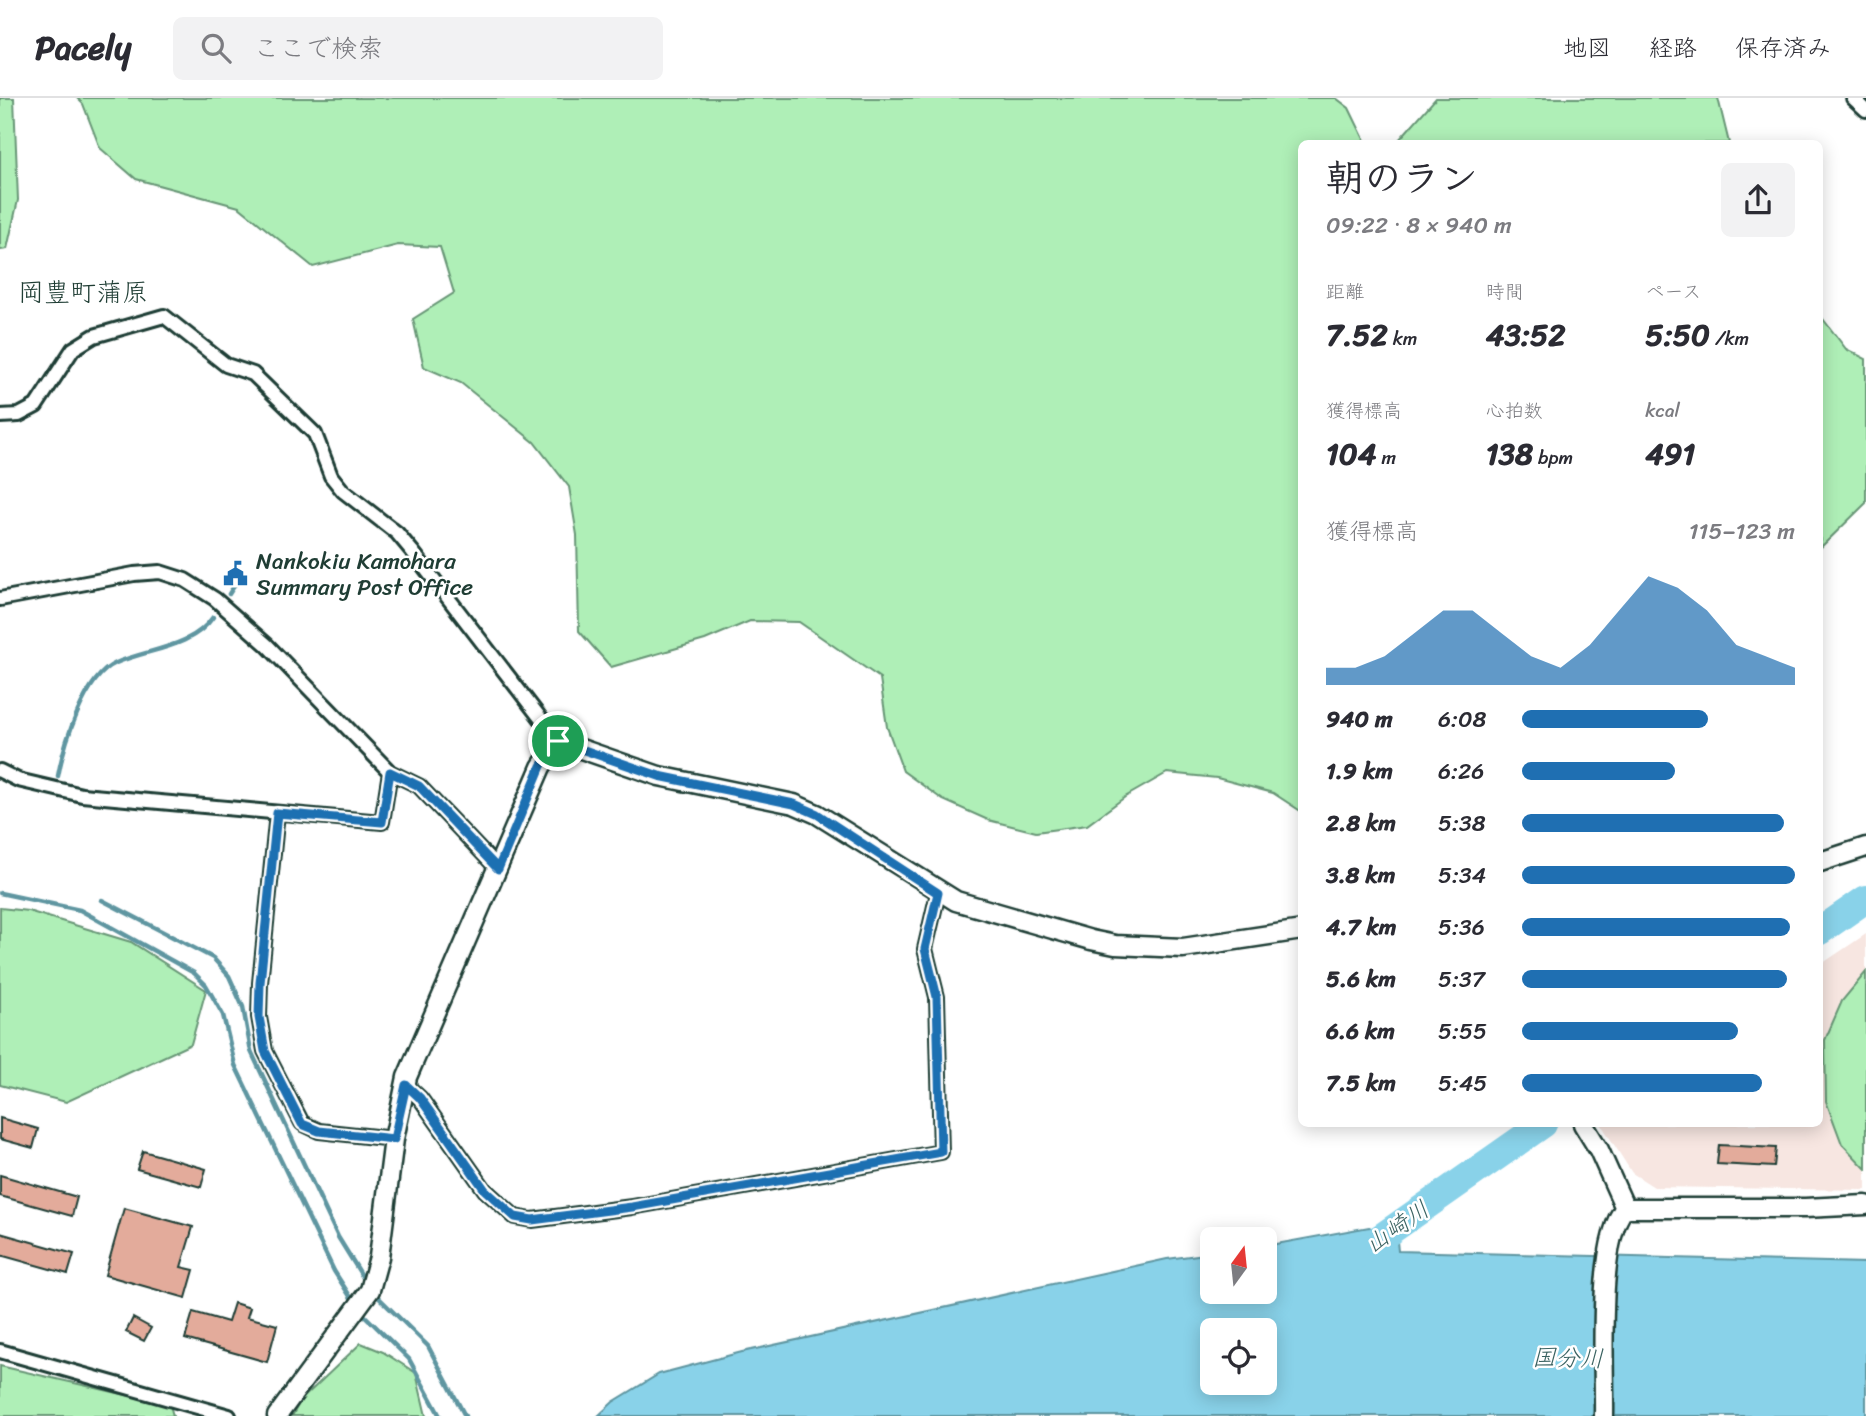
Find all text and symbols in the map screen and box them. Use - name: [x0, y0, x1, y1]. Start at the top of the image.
- search box: [173, 17, 663, 80]
- text: Pacely: [35, 19, 131, 77]
- text: ここで検索: [253, 25, 383, 71]
- text: 地図: [1563, 27, 1611, 69]
- text: 経路: [1649, 27, 1697, 69]
- text: 保存済み: [1735, 27, 1831, 69]
- icon: search: [197, 29, 235, 67]
- text: 朝のラン: [1326, 145, 1478, 212]
- button: share: [1721, 163, 1795, 237]
- text: 09:22 · 8 × 940 m: [1326, 205, 1512, 246]
- district label: 岡豊町蒲原: [18, 269, 148, 315]
- text: 距離: [1326, 275, 1364, 308]
- text: 時間: [1486, 275, 1524, 308]
- text: ペース: [1645, 275, 1701, 308]
- text: 7.52: [1326, 308, 1388, 362]
- text: 43:52: [1486, 308, 1566, 362]
- text: 5:50: [1645, 308, 1710, 362]
- text: km: [1388, 322, 1417, 355]
- text: /km: [1710, 322, 1749, 355]
- text: 獲得標高: [1326, 394, 1402, 427]
- text: 心拍数: [1486, 394, 1543, 427]
- text: kcal: [1645, 394, 1680, 427]
- text: 104: [1326, 427, 1377, 481]
- text: 138: [1486, 427, 1533, 481]
- text: 491: [1645, 427, 1695, 481]
- text: m: [1377, 441, 1396, 474]
- text: bpm: [1533, 441, 1573, 474]
- text: 獲得標高: [1326, 511, 1418, 552]
- text: 115–123 m: [1689, 511, 1795, 552]
- place label: Nankokiu Kamohara Summary Post Office: [256, 541, 473, 608]
- public building icon: Nankokiu Kamohara Summary Post Office: [222, 560, 250, 588]
- text: 940 m: [1326, 699, 1393, 740]
- text: 6:08: [1438, 699, 1486, 740]
- pin: [528, 711, 588, 771]
- icon: arrive: [539, 722, 577, 760]
- text: 1.9 km: [1326, 751, 1393, 792]
- text: 6:26: [1438, 751, 1484, 792]
- text: 2.8 km: [1326, 803, 1396, 844]
- text: 5:38: [1438, 803, 1486, 844]
- text: 3.8 km: [1326, 855, 1395, 896]
- text: 5:34: [1438, 855, 1486, 896]
- text: 4.7 km: [1326, 907, 1396, 948]
- text: 5:36: [1438, 907, 1485, 948]
- text: 5.6 km: [1326, 959, 1396, 1000]
- text: 5:37: [1438, 959, 1485, 1000]
- text: 6.6 km: [1326, 1011, 1395, 1052]
- text: 5:55: [1438, 1011, 1487, 1052]
- text: 7.5 km: [1326, 1063, 1396, 1104]
- text: 5:45: [1438, 1063, 1487, 1104]
- water label: 山崎川: [1355, 1189, 1439, 1265]
- north arrow: [1200, 1227, 1278, 1304]
- map controls: [1200, 1227, 1277, 1395]
- button: locate: [1200, 1318, 1277, 1395]
- water label: 国分川: [1532, 1336, 1604, 1380]

